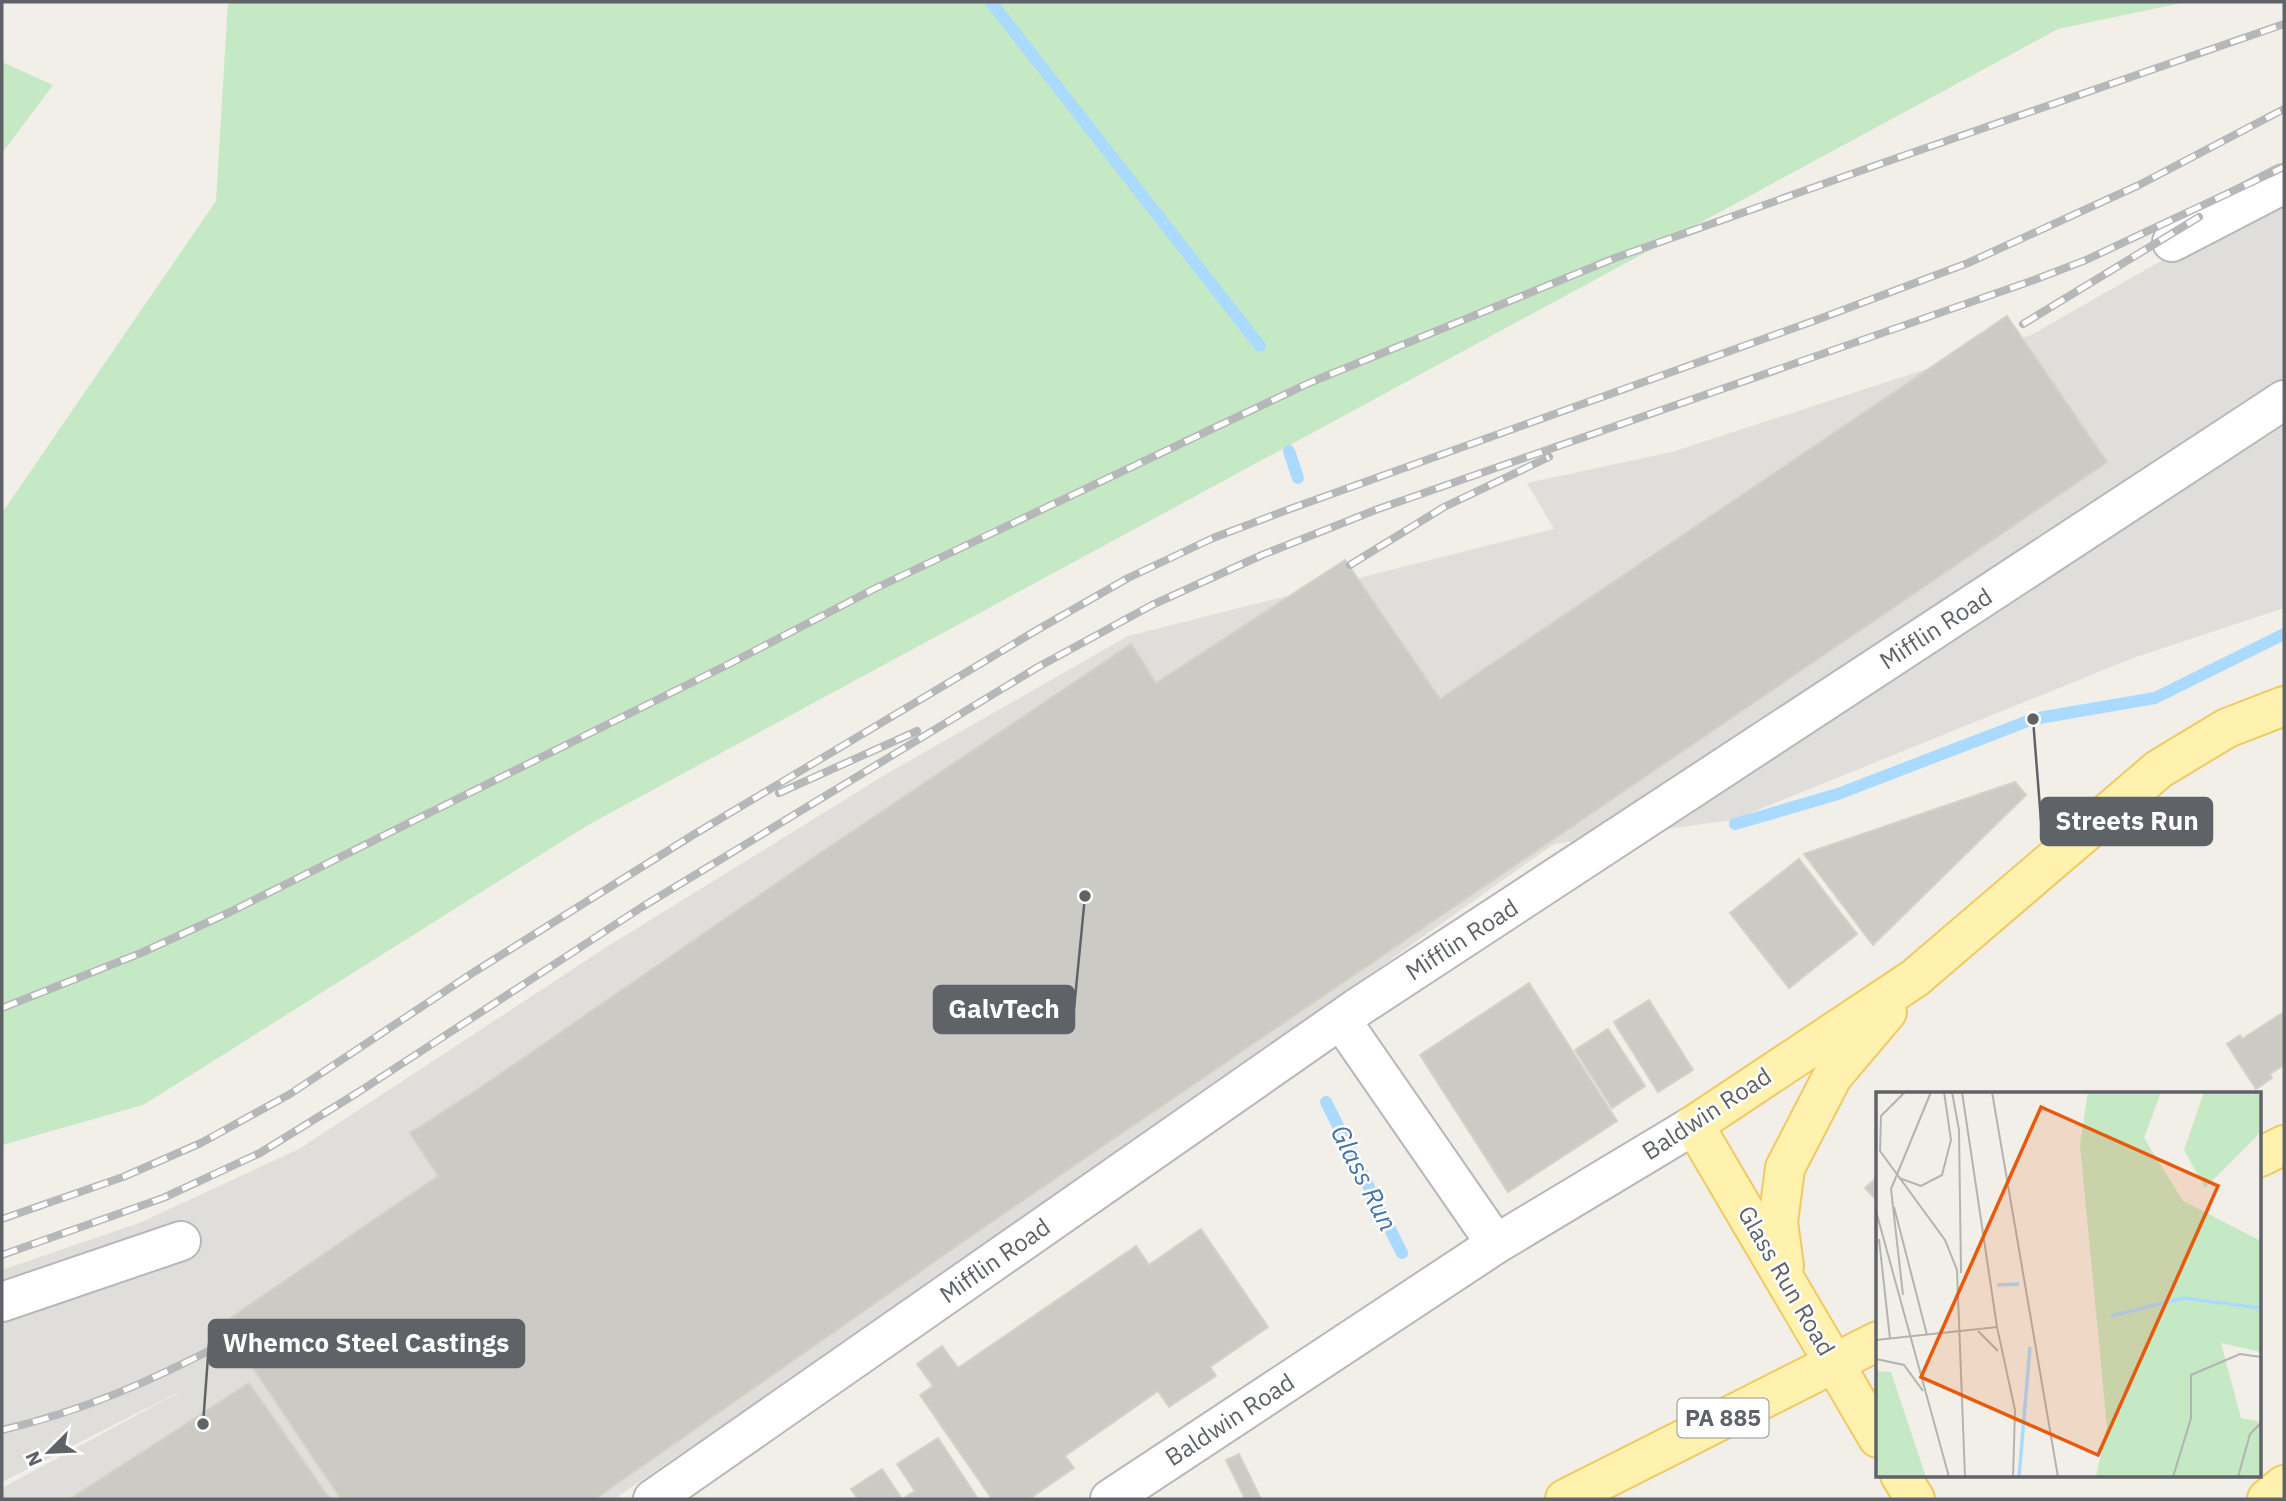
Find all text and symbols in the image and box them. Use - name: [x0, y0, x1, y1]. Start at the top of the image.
- street label: Mifflin Road: [1873, 580, 1998, 676]
- callout: Streets Run: [2041, 798, 2212, 845]
- text: Streets Run: [2055, 803, 2199, 837]
- street label: Mifflin Road: [1399, 891, 1524, 987]
- callout: GalvTech: [934, 986, 1074, 1033]
- text: GalvTech: [948, 991, 1060, 1025]
- street label: Baldwin Road: [1636, 1059, 1777, 1167]
- inset map: [1876, 1092, 2262, 1476]
- water label: Glass Run: [1324, 1119, 1406, 1236]
- street label: Glass Run Road: [1731, 1200, 1843, 1361]
- street label: Mifflin Road: [933, 1210, 1056, 1310]
- callout: Whemco Steel Castings: [209, 1320, 524, 1367]
- text: Whemco Steel Castings: [223, 1325, 509, 1359]
- street label: Baldwin Road: [1159, 1365, 1300, 1473]
- road number: PA 885: [1678, 1399, 1768, 1438]
- north arrow: [14, 1417, 84, 1487]
- text: N: [20, 1448, 47, 1470]

